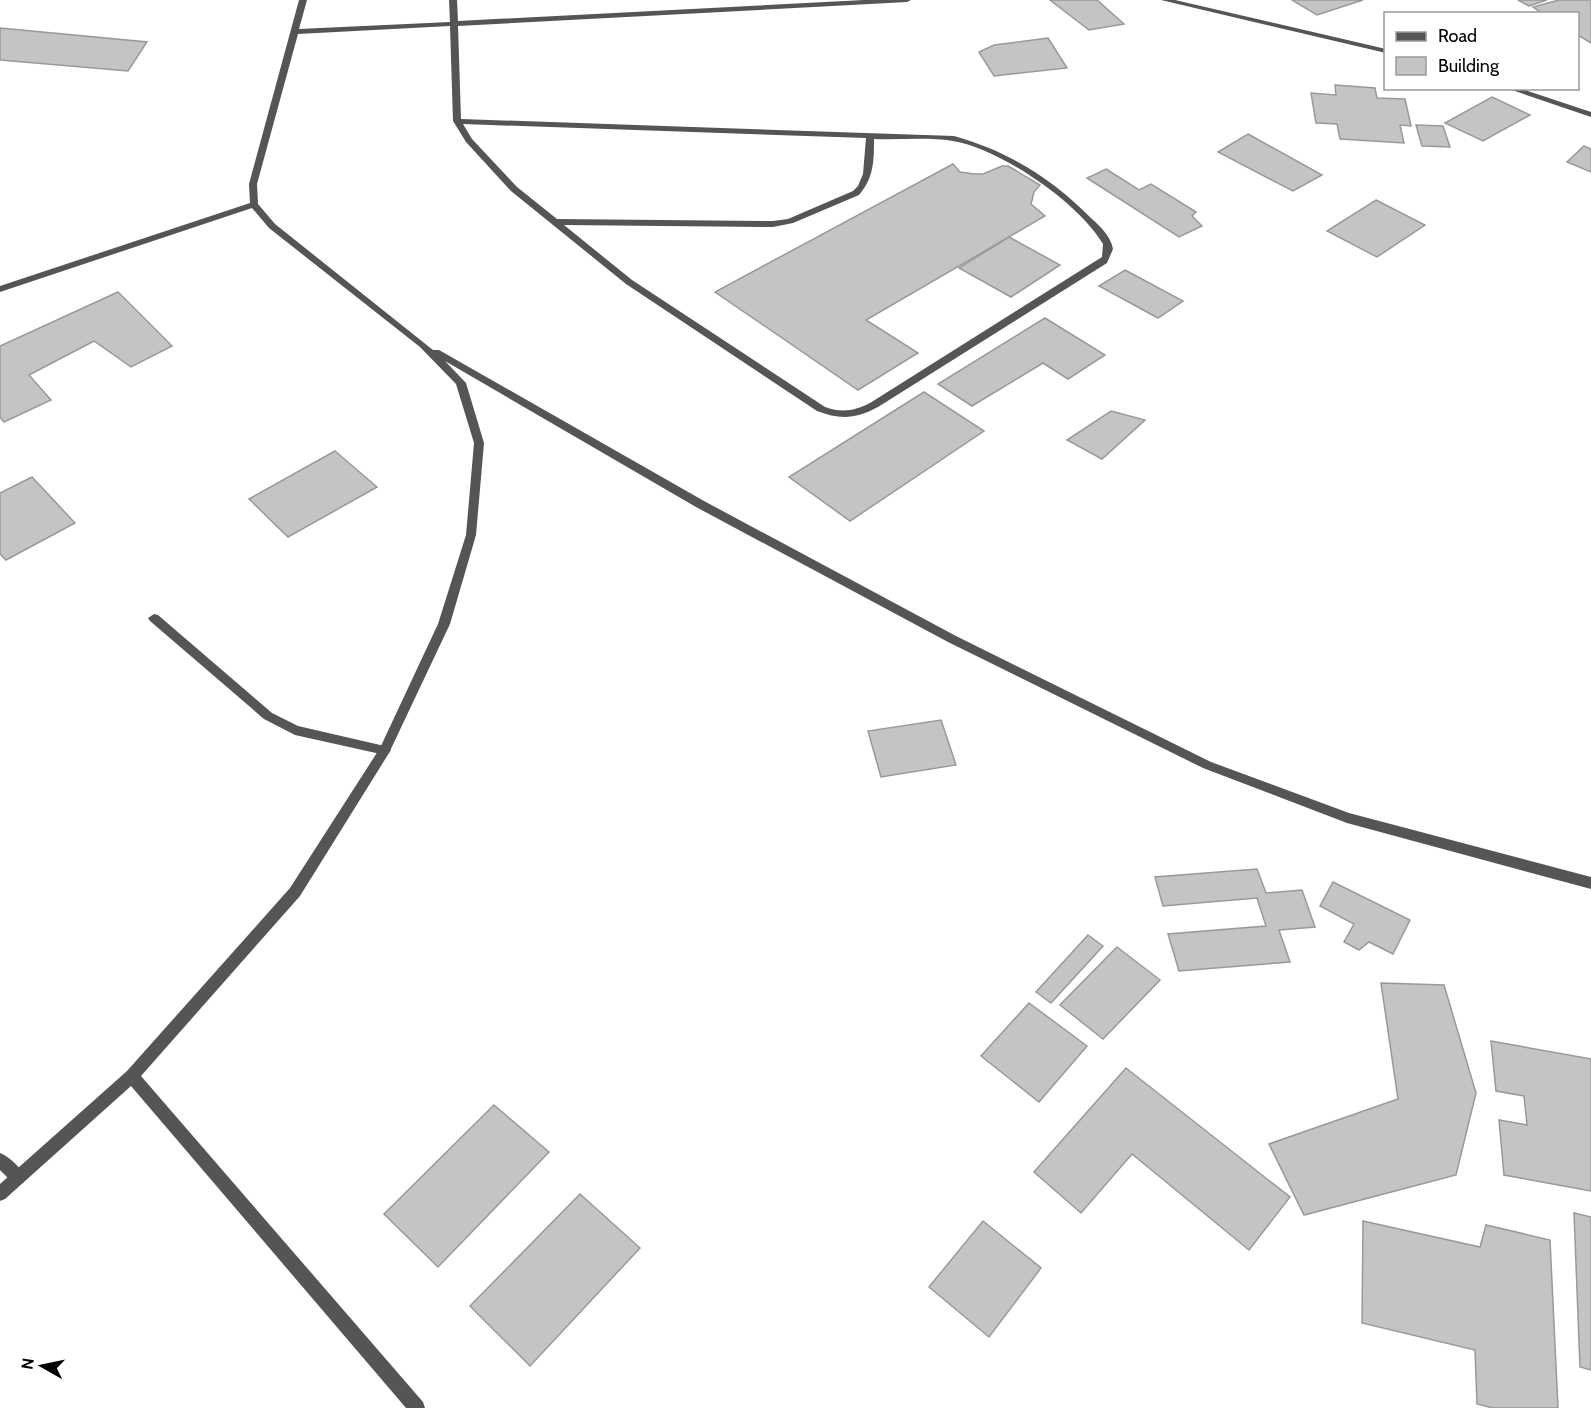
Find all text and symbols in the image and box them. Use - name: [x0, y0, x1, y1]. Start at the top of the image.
- legend: [1384, 12, 1579, 90]
- text: Road: [1438, 25, 1477, 47]
- text: Building: [1438, 55, 1500, 77]
- north arrow: [12, 1336, 72, 1396]
- text: N: [17, 1357, 38, 1371]

